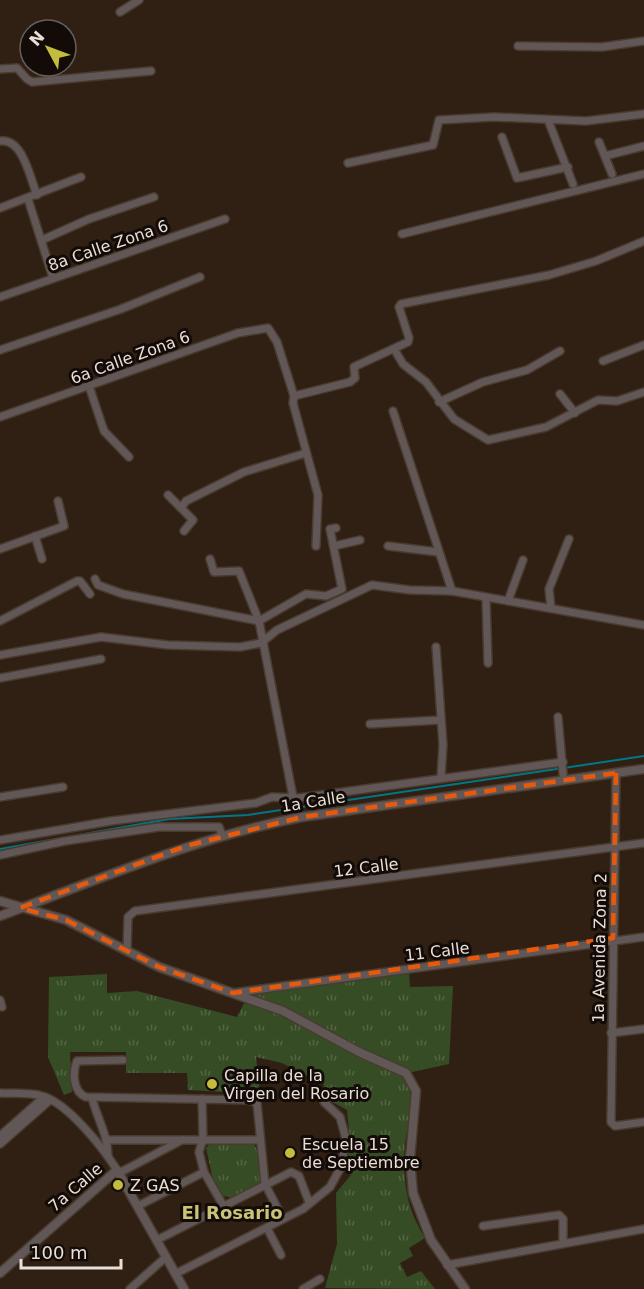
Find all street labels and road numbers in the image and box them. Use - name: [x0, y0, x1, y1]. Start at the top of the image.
- street label: 8a Calle Zona 6: [46, 216, 171, 275]
- street label: 6a Calle Zona 6: [68, 327, 193, 388]
- street label: 1a Calle: [280, 787, 347, 816]
- street label: 12 Calle: [333, 854, 400, 881]
- street label: 1a Avenida Zona 2: [589, 873, 610, 1023]
- street label: 11 Calle: [404, 938, 471, 965]
- street label: 7a Calle: [45, 1159, 106, 1216]

